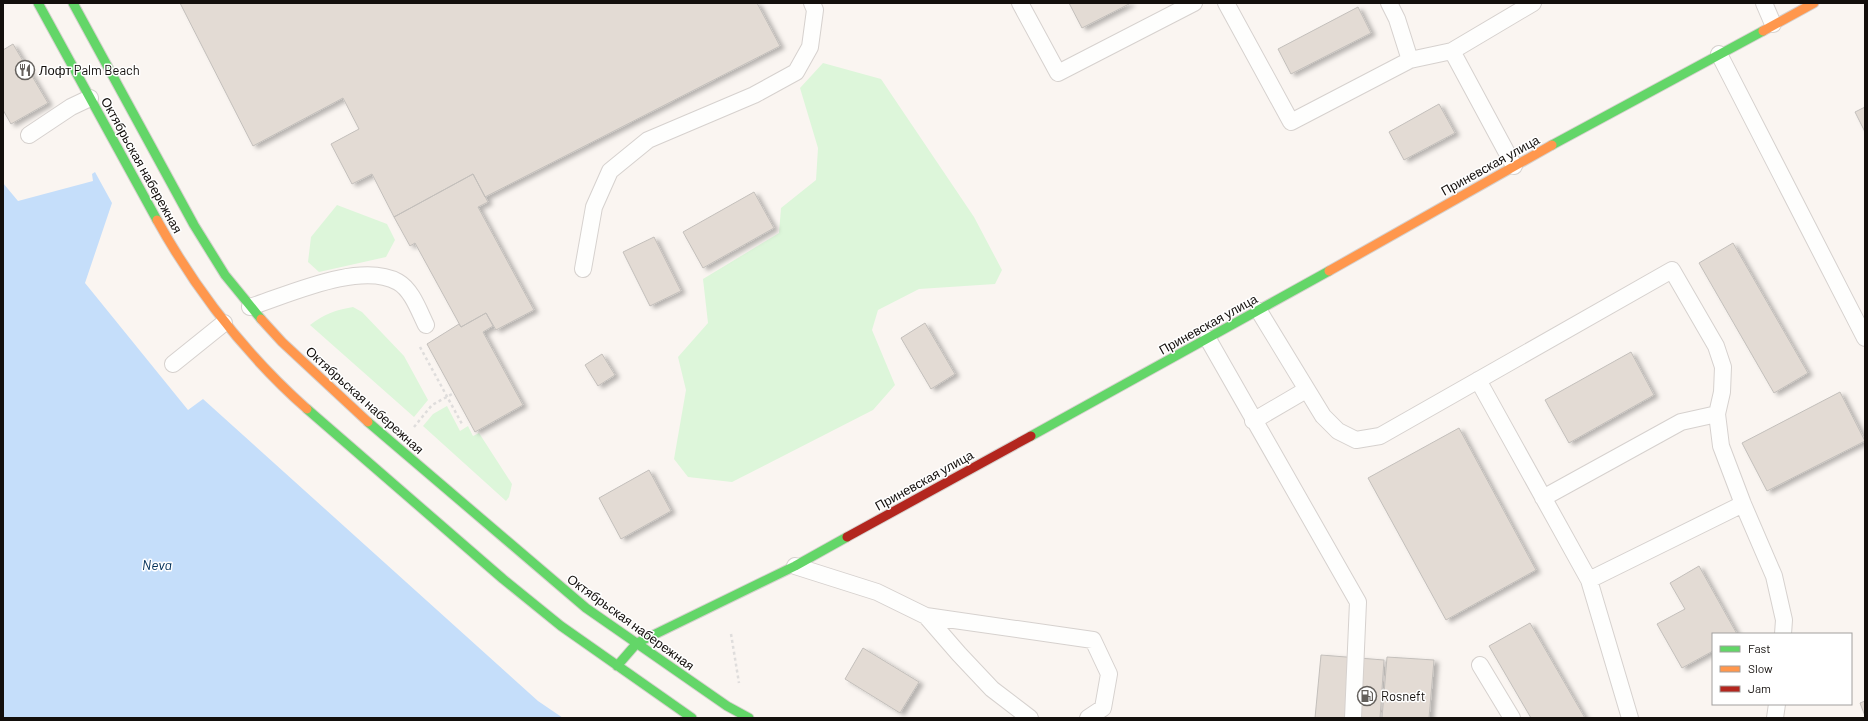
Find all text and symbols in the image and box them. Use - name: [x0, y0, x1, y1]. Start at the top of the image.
- restaurant icon: Лофт Palm Beach: [14, 59, 36, 81]
- place label: Лофт Palm Beach: [39, 62, 140, 78]
- street label: Октябрьская набережная: [98, 94, 186, 236]
- street label: Приневская улица: [1438, 131, 1543, 199]
- street label: Приневская улица: [1156, 290, 1261, 358]
- street label: Октябрьская набережная: [303, 343, 427, 457]
- street label: Приневская улица: [872, 446, 977, 514]
- water label: Neva: [142, 556, 172, 573]
- street label: Октябрьская набережная: [564, 571, 698, 673]
- legend: [1712, 633, 1852, 705]
- text: Fast: [1748, 641, 1771, 655]
- text: Slow: [1748, 661, 1773, 675]
- text: Jam: [1748, 681, 1771, 695]
- fuel station icon: Rosneft: [1356, 685, 1378, 707]
- place label: Rosneft: [1381, 688, 1425, 704]

